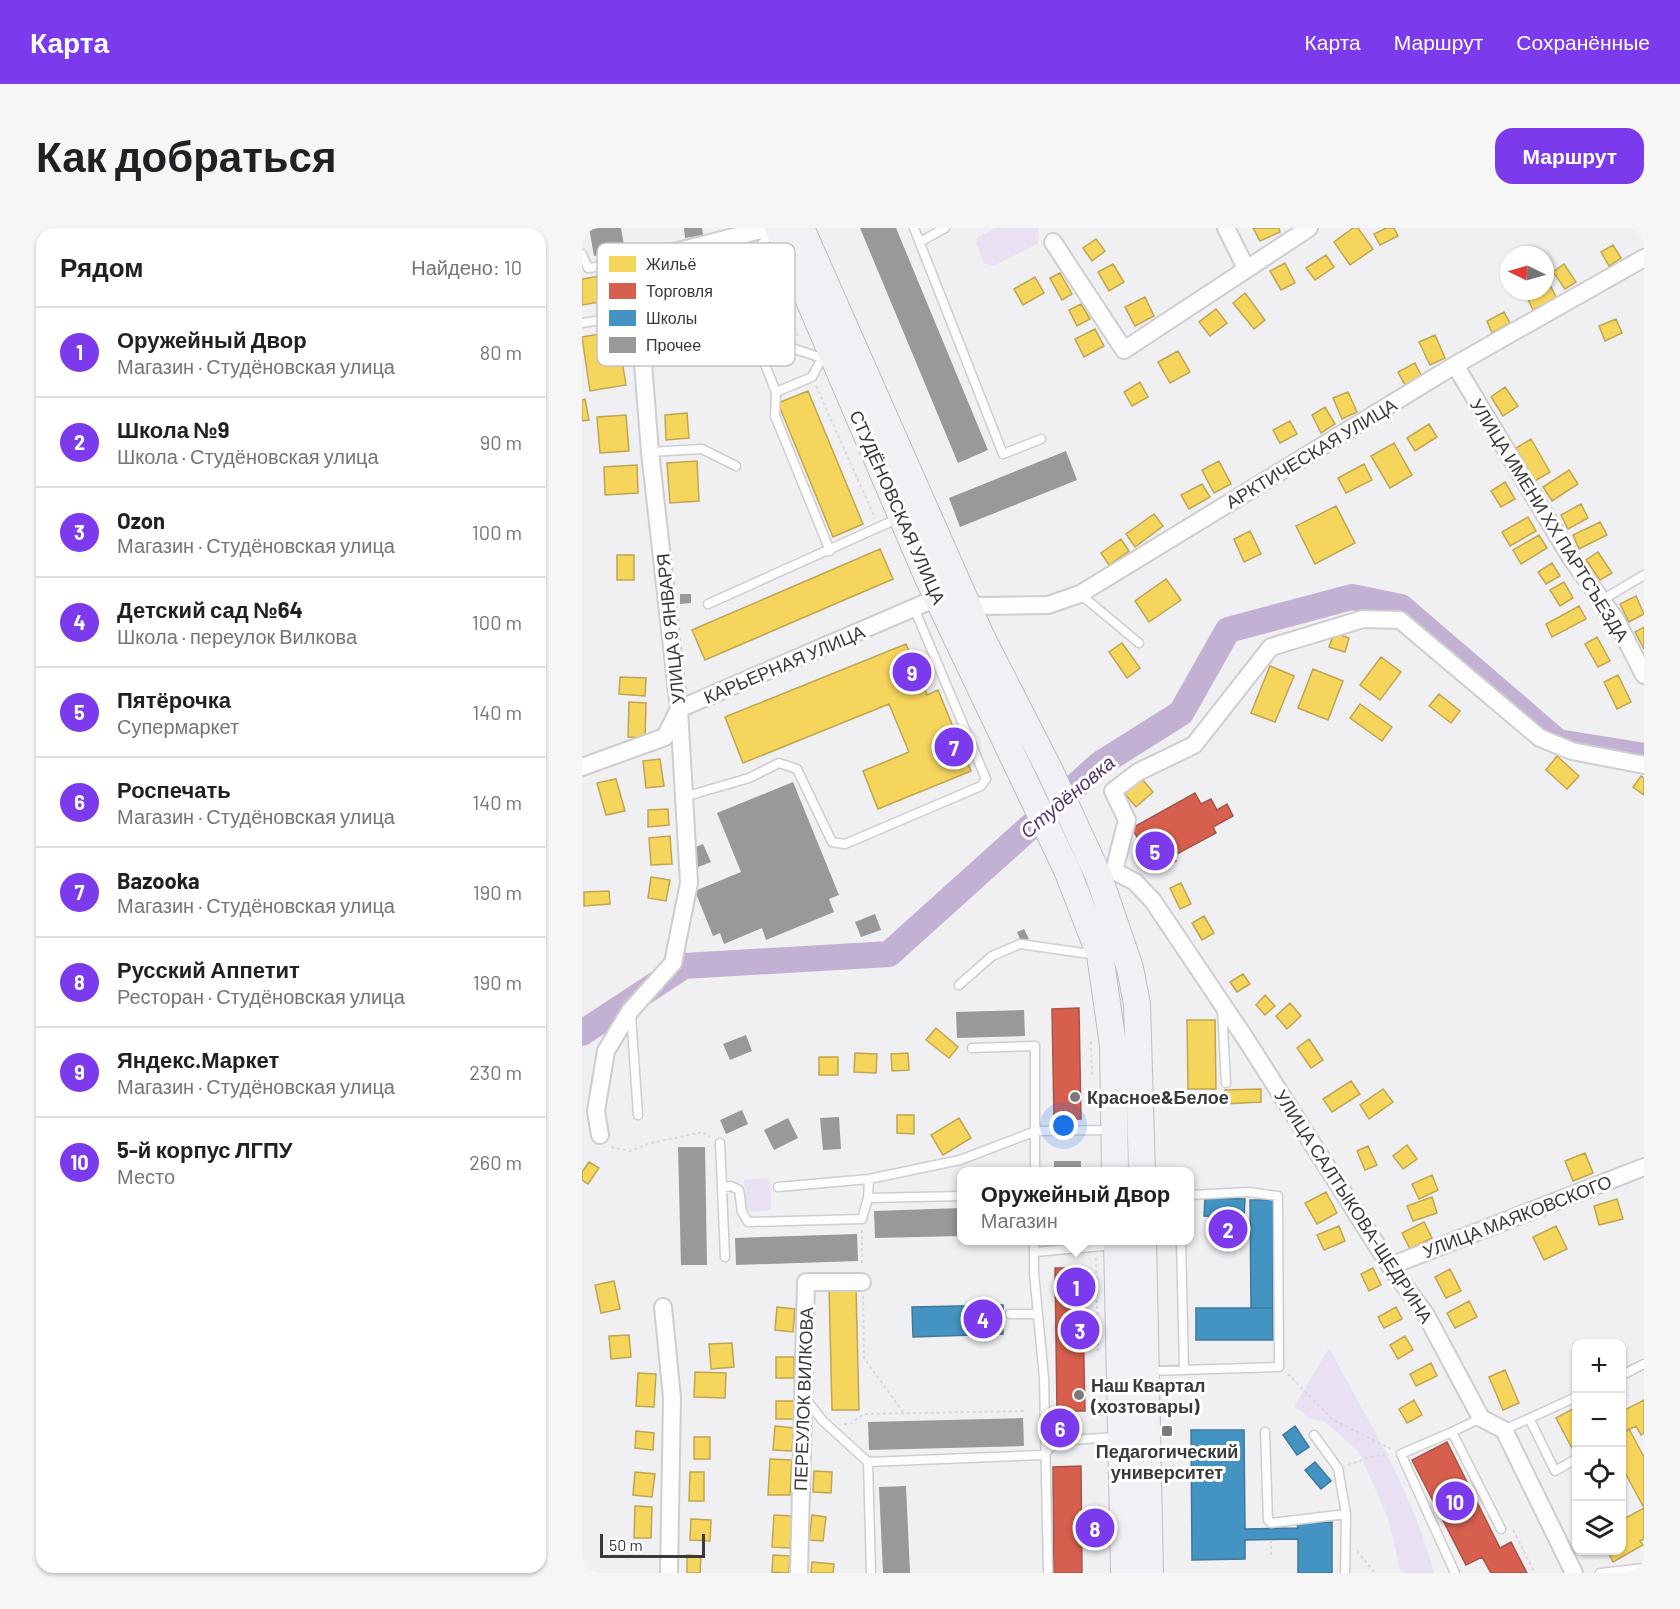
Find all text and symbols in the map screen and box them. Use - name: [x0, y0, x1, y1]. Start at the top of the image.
- text: Карта: [30, 25, 109, 59]
- text: Карта: [1305, 29, 1361, 54]
- text: Маршрут: [1394, 29, 1483, 54]
- text: Сохранённые: [1516, 29, 1650, 54]
- button: Маршрут: [1495, 128, 1644, 184]
- text: Как добраться: [36, 130, 336, 180]
- legend: [597, 243, 795, 366]
- north arrow: [1500, 246, 1554, 300]
- text: Рядом: [60, 251, 143, 282]
- text: Жильё: [646, 254, 696, 273]
- text: Найдено: 10: [411, 255, 522, 279]
- text: Торговля: [646, 281, 713, 300]
- text: Школы: [646, 308, 697, 327]
- text: Оружейный Двор: [117, 326, 307, 352]
- text: Прочее: [646, 335, 701, 354]
- text: 1: [76, 340, 83, 364]
- text: 80 m: [480, 340, 522, 364]
- text: Магазин · Студёновская улица: [117, 354, 395, 378]
- street label: АРКТИЧЕСКАЯ УЛИЦА: [1222, 393, 1400, 513]
- street label: УЛИЦА ИМЕНИ ХХ ПАРТСЪЕЗДА: [1466, 395, 1634, 645]
- street label: СТУДЁНОВСКАЯ УЛИЦА: [845, 407, 951, 607]
- text: Школа №9: [117, 416, 230, 442]
- text: 2: [74, 430, 85, 454]
- text: 90 m: [480, 430, 522, 454]
- text: Школа · Студёновская улица: [117, 444, 379, 468]
- text: Ozon: [117, 507, 165, 533]
- text: 3: [74, 520, 85, 544]
- text: 100 m: [472, 520, 522, 544]
- text: Магазин · Студёновская улица: [117, 533, 395, 557]
- street label: УЛИЦА 9 ЯНВАРЯ: [651, 553, 689, 705]
- text: Детский сад №64: [117, 596, 303, 622]
- text: 4: [73, 610, 86, 634]
- text: 100 m: [472, 610, 522, 634]
- street label: КАРЬЕРНАЯ УЛИЦА: [700, 620, 868, 708]
- text: Школа · переулок Вилкова: [117, 624, 357, 648]
- pin: 9: [892, 650, 932, 694]
- text: Пятёрочка: [117, 686, 231, 712]
- text: 5: [74, 700, 85, 724]
- text: 140 m: [472, 700, 522, 724]
- text: Супермаркет: [117, 714, 239, 738]
- pin: 7: [934, 724, 974, 770]
- water label: Студёновка: [1015, 750, 1119, 842]
- text: Роспечать: [117, 776, 231, 802]
- text: 6: [74, 790, 85, 814]
- text: 140 m: [472, 790, 522, 814]
- text: Магазин · Студёновская улица: [117, 804, 395, 828]
- pin: 5: [1136, 828, 1174, 874]
- text: Bazooka: [117, 867, 200, 893]
- text: 7: [75, 880, 84, 904]
- text: 190 m: [473, 880, 522, 904]
- text: Магазин · Студёновская улица: [117, 893, 395, 917]
- text: Русский Аппетит: [117, 956, 300, 982]
- text: 8: [74, 970, 85, 994]
- text: 190 m: [473, 970, 522, 994]
- text: Ресторан · Студёновская улица: [117, 984, 405, 1008]
- text: Яндекс.Маркет: [117, 1046, 279, 1072]
- text: 9: [74, 1060, 85, 1084]
- text: 230 m: [469, 1060, 522, 1084]
- text: Магазин · Студёновская улица: [117, 1074, 395, 1098]
- street label: УЛИЦА САЛТЫКОВА-ЩЕДРИНА: [1270, 1085, 1438, 1327]
- place label: Красное&Белое: [1087, 1086, 1229, 1108]
- marker: Красное&Белое: [1068, 1090, 1082, 1104]
- your location: [1049, 1111, 1078, 1140]
- text: 5-й корпус ЛГПУ: [117, 1136, 292, 1162]
- text: 10: [70, 1150, 89, 1174]
- text: 260 m: [469, 1150, 522, 1174]
- text: Место: [117, 1164, 175, 1188]
- popup: [957, 1167, 1194, 1245]
- street label: УЛИЦА МАЯКОВСКОГО: [1420, 1170, 1614, 1262]
- text: Оружейный Двор: [981, 1180, 1170, 1206]
- pin: 2: [1208, 1206, 1248, 1252]
- text: Магазин: [981, 1208, 1058, 1232]
- pin: 1: [1056, 1264, 1096, 1310]
- pin: 4: [964, 1296, 1002, 1342]
- street label: ПЕРЕУЛОК ВИЛКОВА: [789, 1307, 817, 1491]
- pin: 3: [1060, 1308, 1100, 1352]
- map controls: [1572, 1339, 1626, 1555]
- button: +: [1572, 1339, 1626, 1393]
- place label: Наш Квартал (хозтовары): [1090, 1374, 1205, 1417]
- marker: Наш Квартал (хозтовары): [1072, 1388, 1086, 1402]
- button: −: [1572, 1393, 1626, 1447]
- pin: 6: [1040, 1406, 1080, 1450]
- marker: Педагогический университет: [1160, 1424, 1174, 1438]
- place label: Педагогический университет: [1096, 1440, 1238, 1483]
- button: locate: [1572, 1447, 1626, 1501]
- pin: 10: [1436, 1478, 1474, 1524]
- button: layers: [1572, 1501, 1626, 1555]
- pin: 8: [1076, 1506, 1114, 1550]
- scale bar: [600, 1531, 705, 1558]
- text: 50 m: [609, 1535, 643, 1554]

